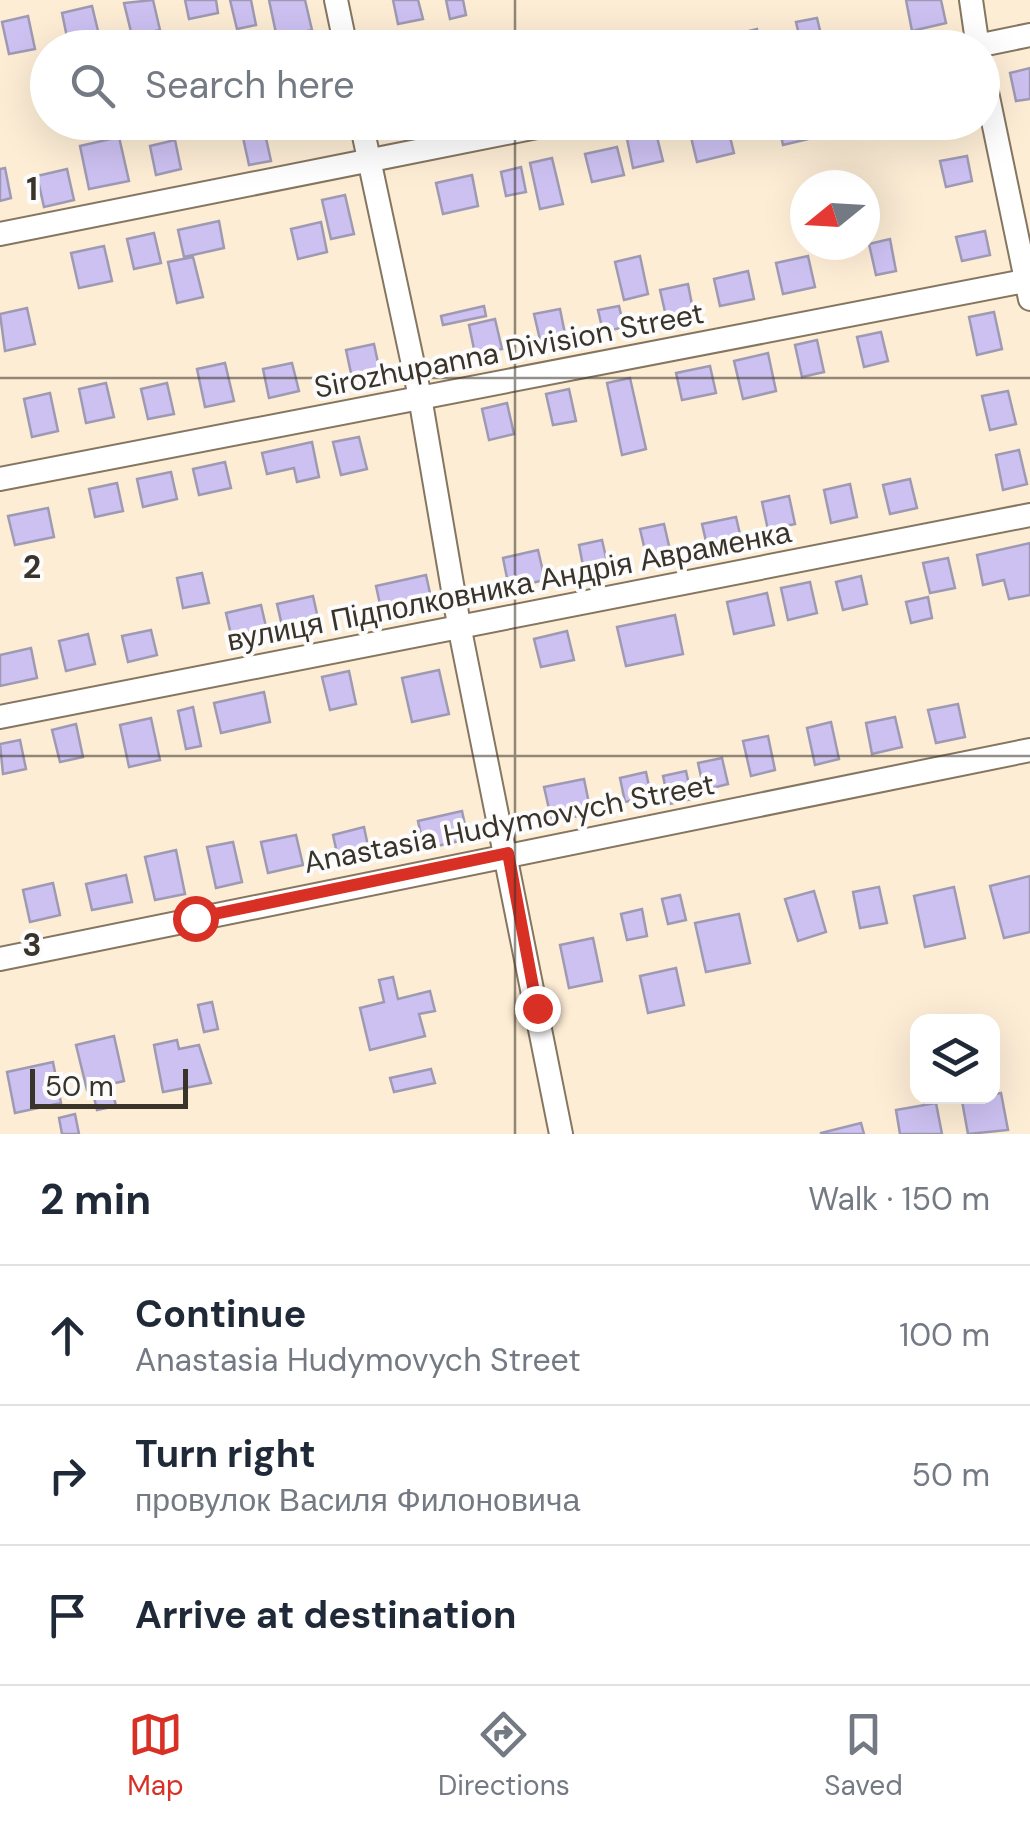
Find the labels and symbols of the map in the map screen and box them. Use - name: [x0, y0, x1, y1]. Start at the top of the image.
- text: 1: [26, 168, 38, 210]
- north arrow: [790, 170, 880, 260]
- street label: Sirozhupanna Division Street: [311, 293, 707, 407]
- street label: вулиця Підполковника Андрія Авраменка: [224, 512, 795, 660]
- text: 2: [23, 546, 41, 588]
- street label: Anastasia Hudymovych Street: [300, 764, 718, 882]
- route start: [173, 896, 219, 942]
- text: 3: [22, 924, 42, 966]
- route end: [515, 986, 561, 1032]
- scale bar: [30, 1064, 188, 1108]

